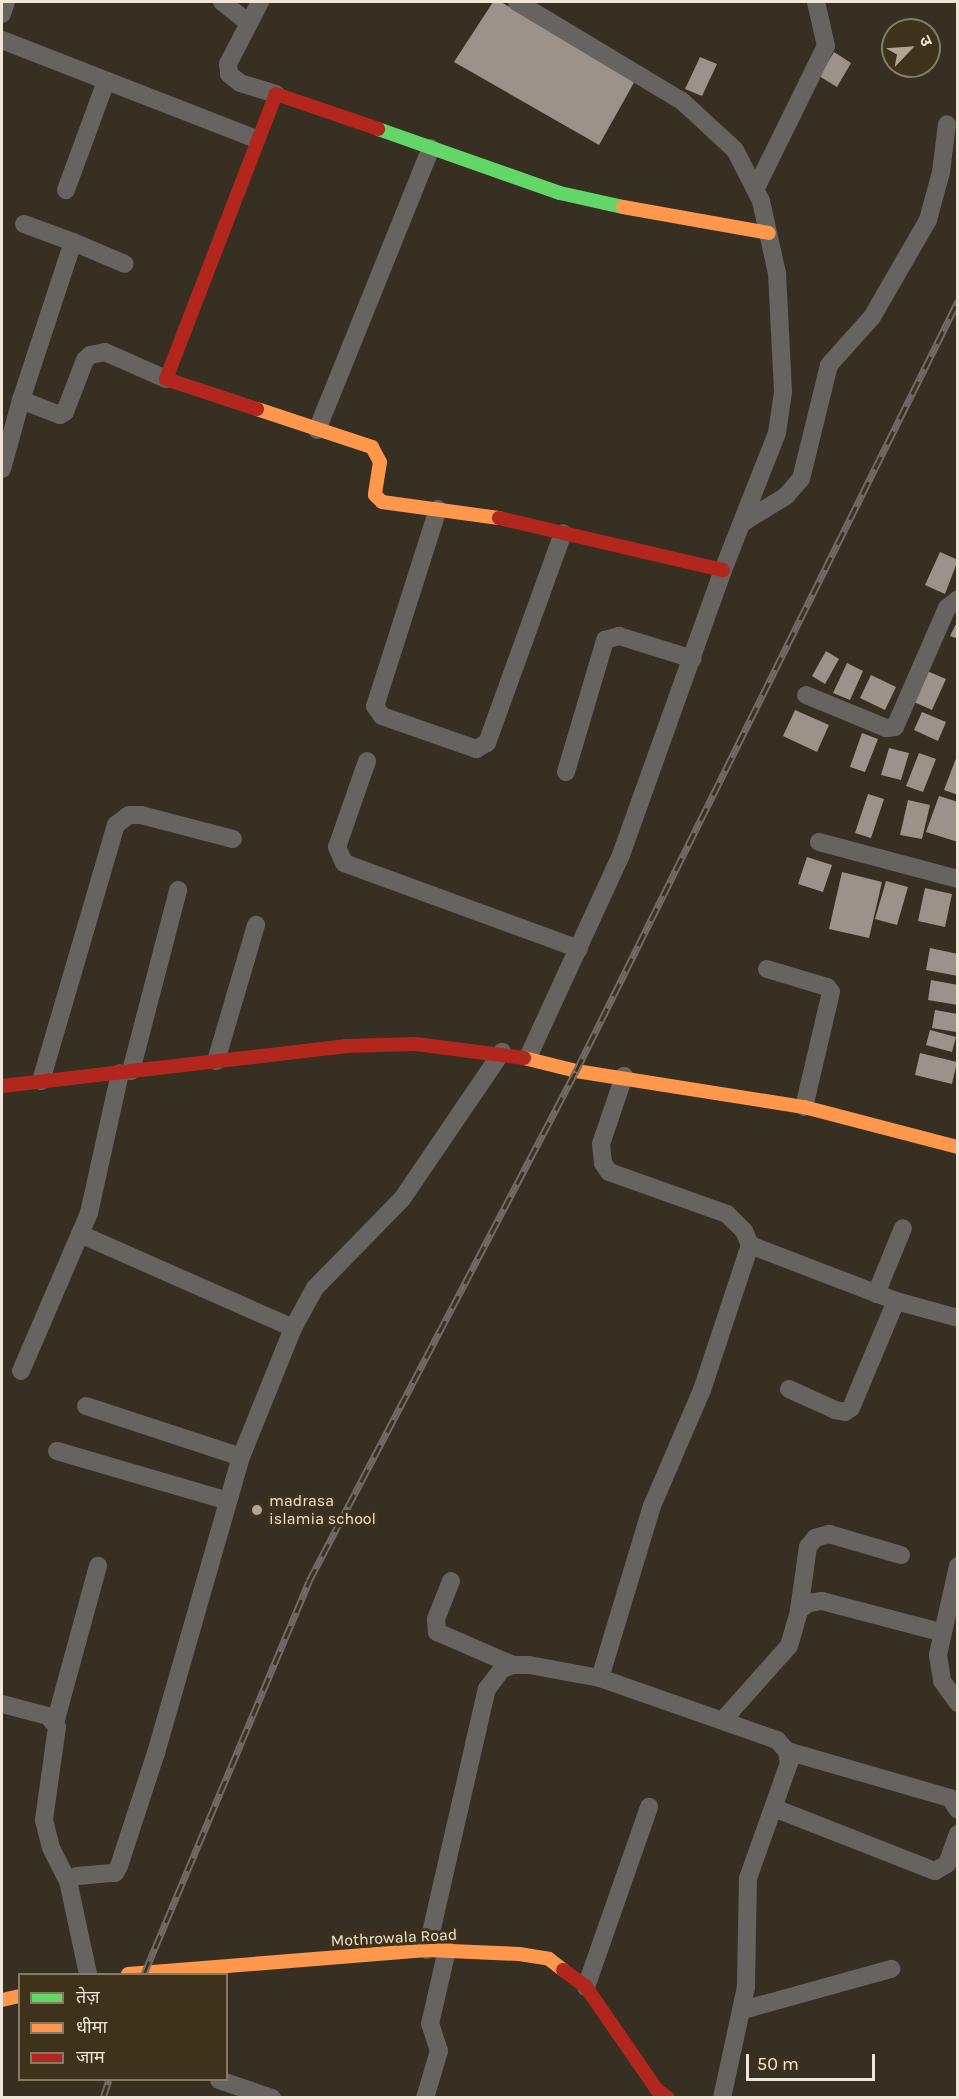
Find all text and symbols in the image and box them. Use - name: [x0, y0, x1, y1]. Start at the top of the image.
- north arrow: [881, 18, 941, 78]
- text: उ: [915, 33, 937, 49]
- place label: madrasa islamia school: [269, 1491, 376, 1529]
- marker: madrasa islamia school: [250, 1503, 264, 1517]
- street label: Mothrowala Road: [330, 1925, 458, 1951]
- legend: [18, 1973, 228, 2081]
- text: तेज़: [76, 1986, 100, 2008]
- text: धीमा: [76, 2016, 107, 2038]
- scale bar: [749, 2042, 878, 2080]
- text: जाम: [76, 2046, 105, 2068]
- text: 50 m: [757, 2053, 799, 2075]

